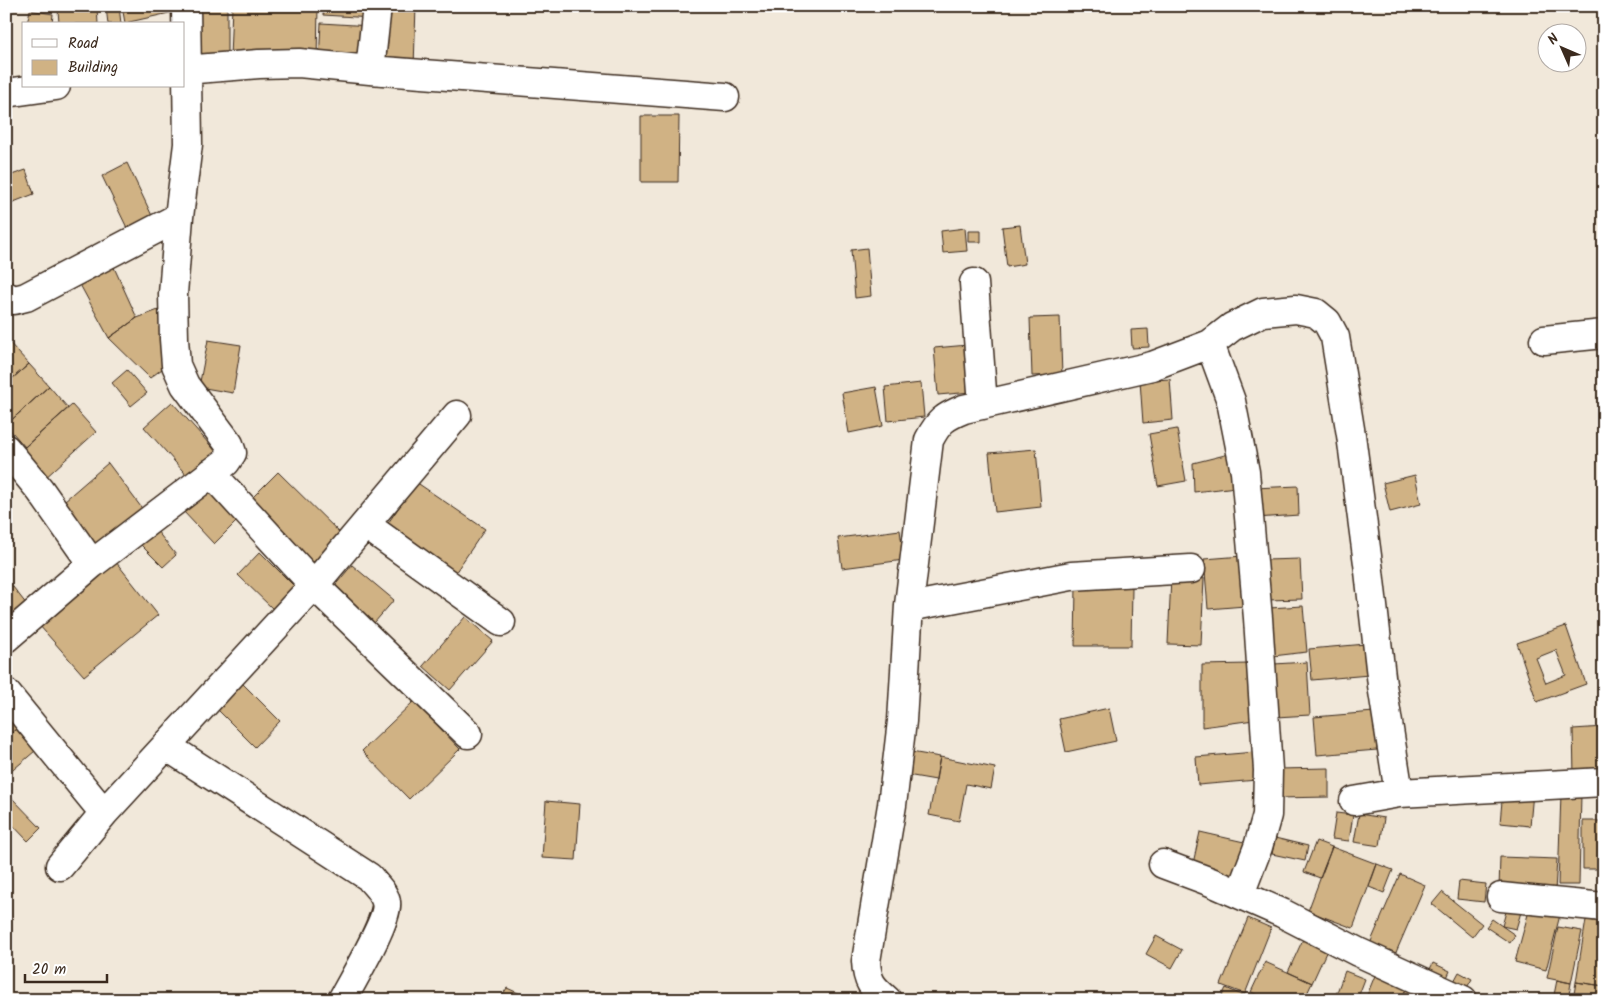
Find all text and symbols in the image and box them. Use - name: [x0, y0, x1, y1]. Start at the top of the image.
- legend: [22, 22, 185, 88]
- north arrow: [1538, 22, 1588, 72]
- text: N: [1543, 28, 1565, 50]
- text: Road: [68, 32, 99, 56]
- text: Building: [68, 56, 118, 80]
- scale bar: [25, 951, 108, 983]
- text: 20 m: [32, 958, 66, 982]

